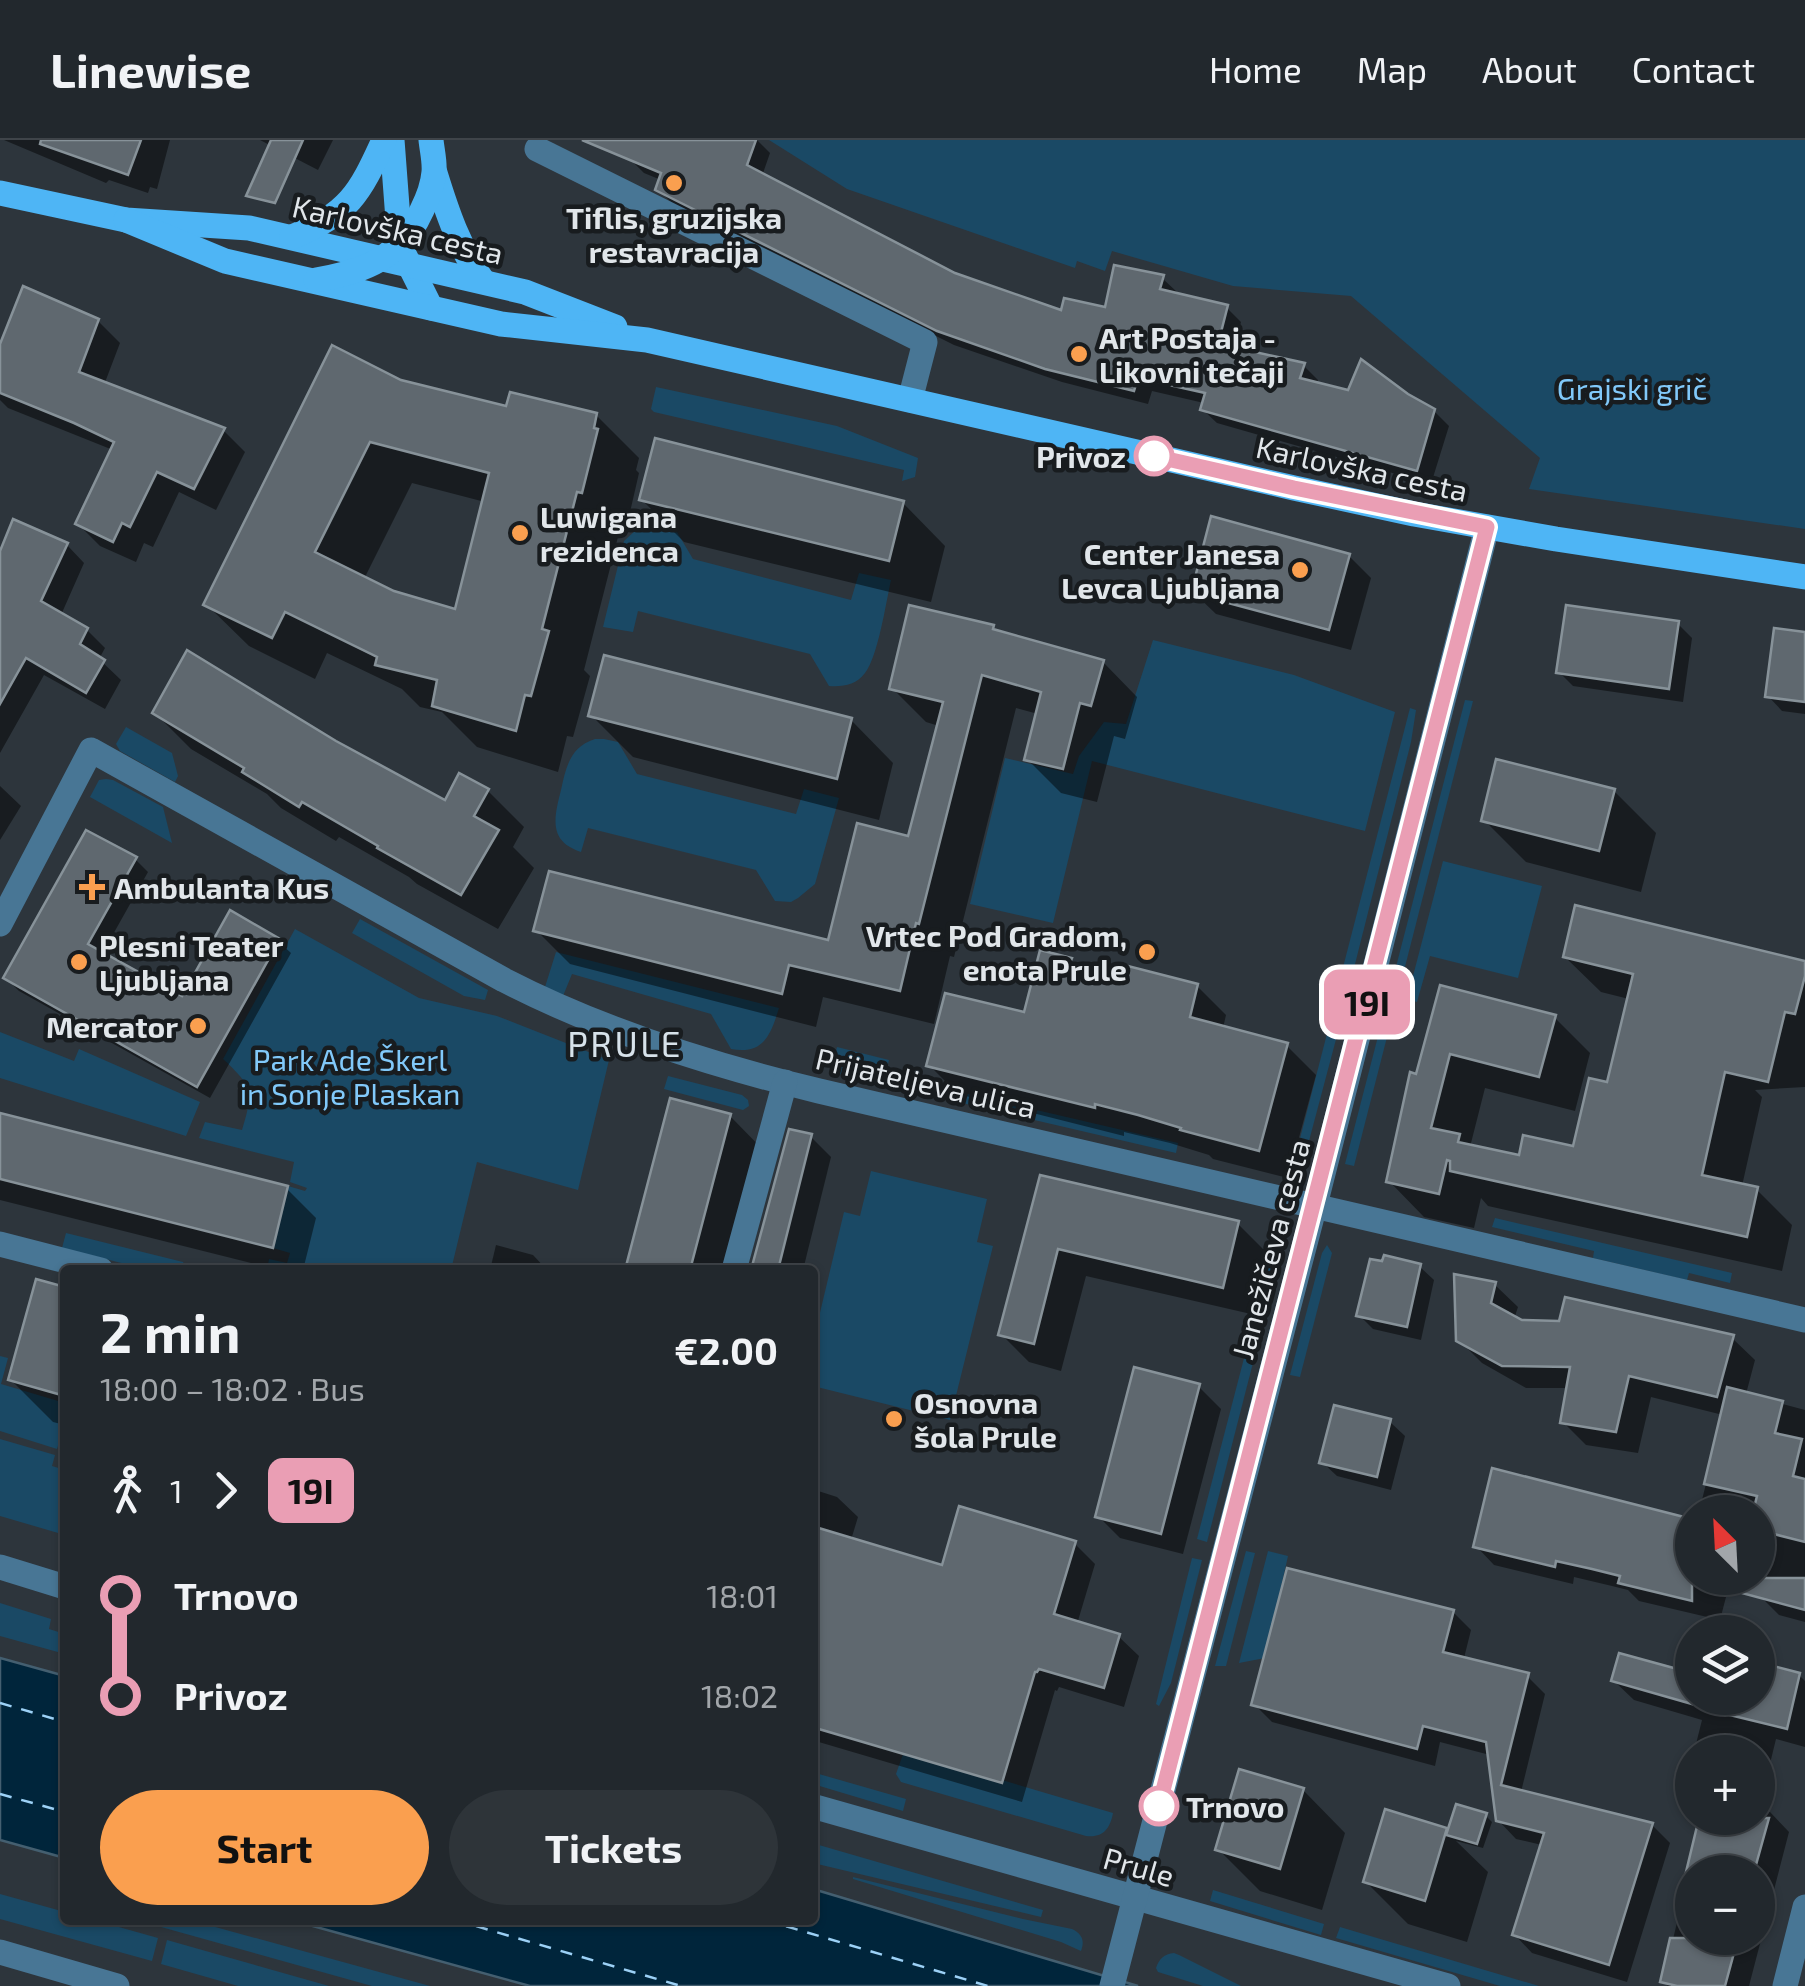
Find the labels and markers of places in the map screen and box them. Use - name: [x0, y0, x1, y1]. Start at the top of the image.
- marker: Tiflis, gruzijska restavracija: [663, 172, 685, 194]
- place label: Tiflis, gruzijska restavracija: [566, 199, 782, 269]
- place label: Art Postaja - Likovni tečaji: [1099, 319, 1284, 389]
- marker: Art Postaja - Likovni tečaji: [1068, 343, 1090, 365]
- marker: Privoz: [1135, 437, 1173, 475]
- place label: Privoz: [1036, 438, 1126, 474]
- place label: Luwigana rezidenca: [540, 498, 679, 568]
- marker: Luwigana rezidenca: [509, 522, 531, 544]
- place label: Center Janesa Levca Ljubljana: [1061, 535, 1280, 605]
- marker: Center Janesa Levca Ljubljana: [1289, 559, 1311, 581]
- place label: Ambulanta Kus: [114, 869, 329, 905]
- marker: Ambulanta Kus: [79, 874, 105, 900]
- place label: Vrtec Pod Gradom, enota Prule: [866, 917, 1127, 987]
- place label: Plesni Teater Ljubljana: [99, 927, 284, 997]
- marker: Vrtec Pod Gradom, enota Prule: [1136, 941, 1158, 963]
- marker: Plesni Teater Ljubljana: [68, 951, 90, 973]
- place label: Mercator: [46, 1008, 178, 1044]
- marker: Mercator: [187, 1015, 209, 1037]
- place label: Osnovna šola Prule: [914, 1384, 1057, 1454]
- marker: Osnovna šola Prule: [883, 1408, 905, 1430]
- marker: Trnovo: [1140, 1787, 1178, 1825]
- place label: Trnovo: [1186, 1788, 1284, 1824]

